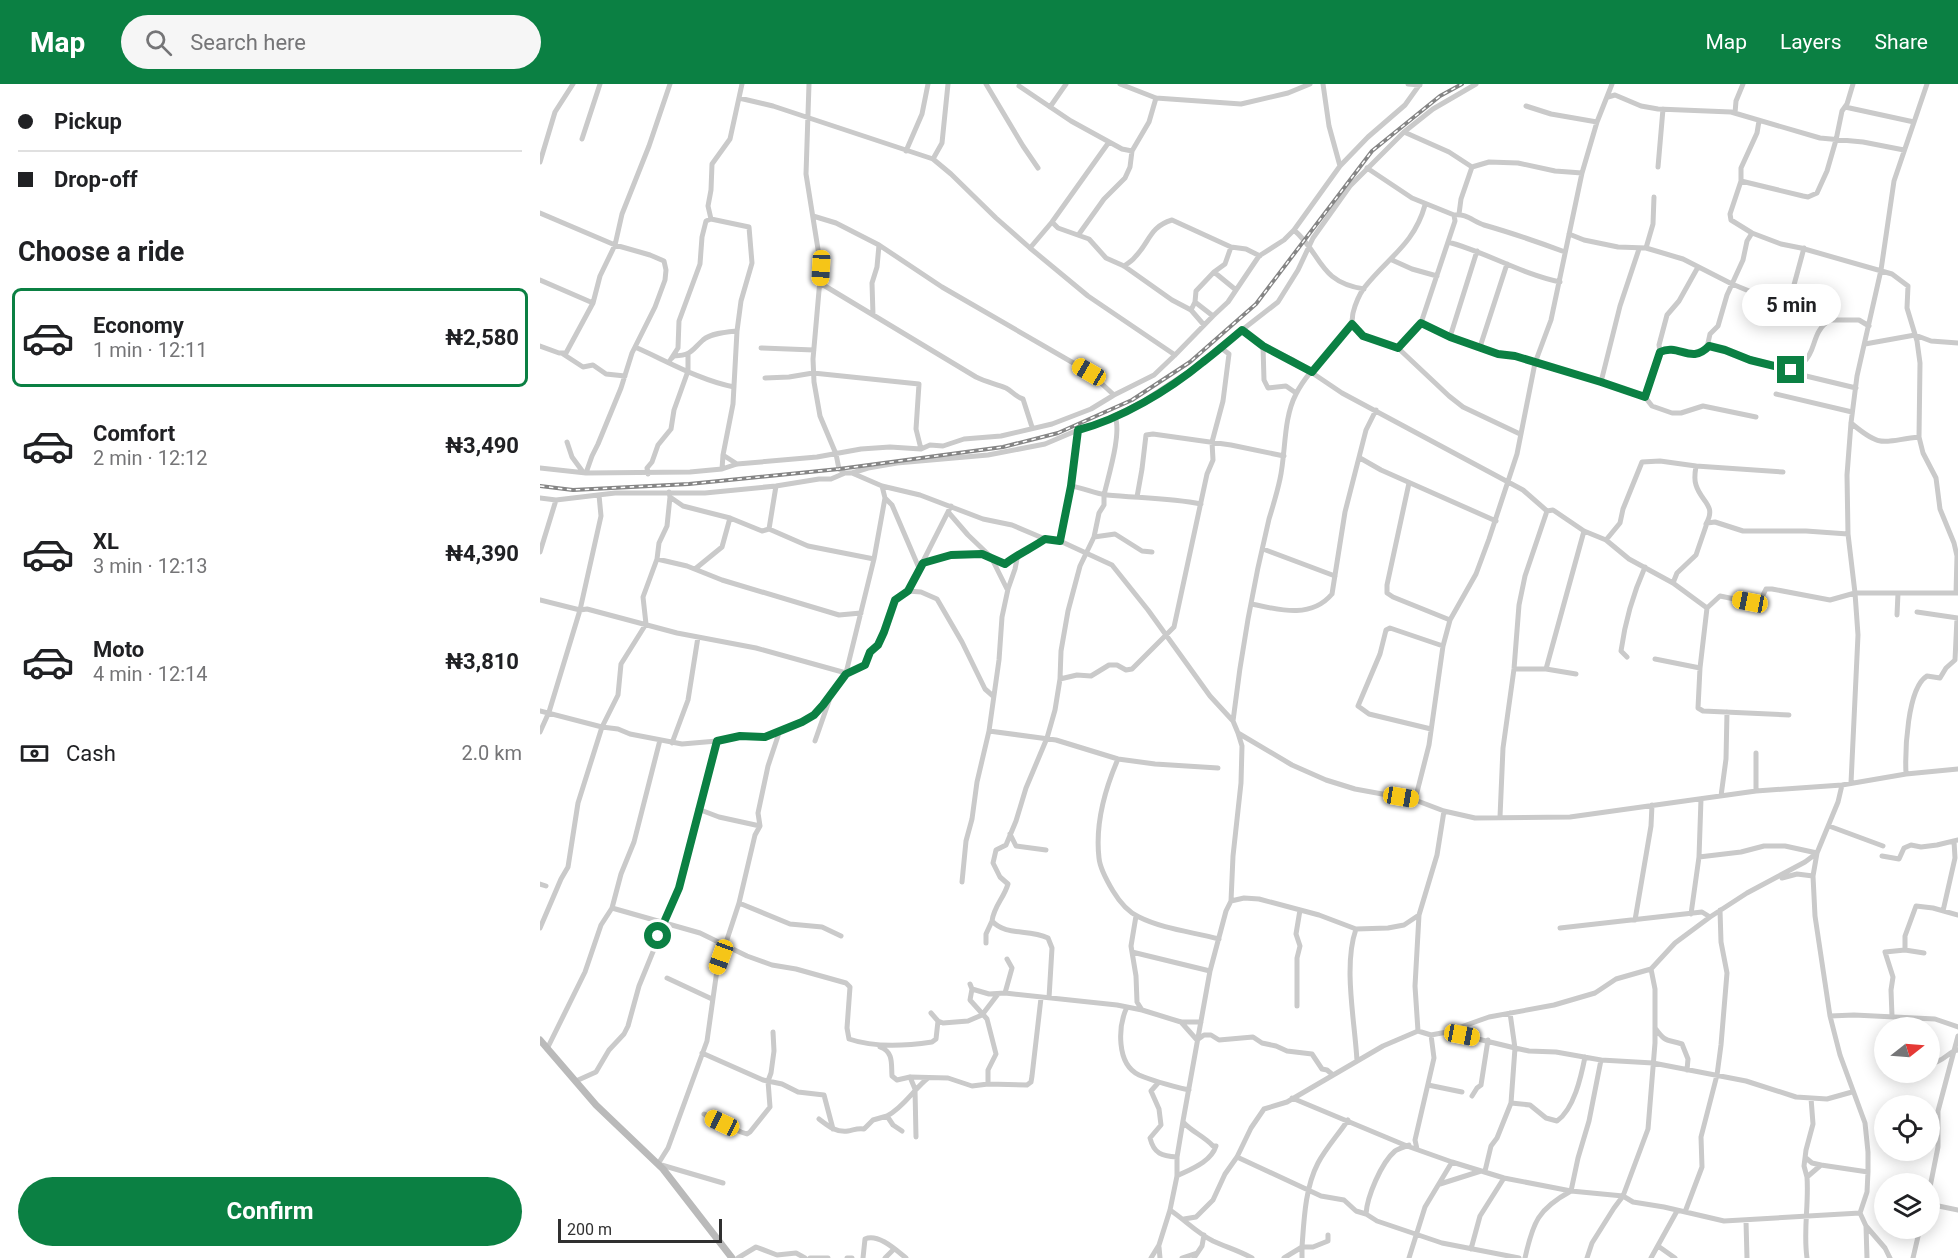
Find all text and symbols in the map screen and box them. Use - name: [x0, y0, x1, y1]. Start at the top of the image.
- search box: [121, 15, 541, 69]
- text: Map: [30, 26, 85, 59]
- icon: search: [142, 26, 175, 59]
- text: Search here: [190, 30, 306, 55]
- text: Map: [1705, 30, 1747, 54]
- text: Layers: [1780, 30, 1841, 54]
- text: Share: [1874, 30, 1928, 54]
- text: Pickup: [54, 109, 122, 134]
- text: Drop-off: [54, 167, 138, 192]
- text: Choose a ride: [18, 236, 184, 268]
- car: [811, 250, 831, 286]
- callout: 5 min: [1742, 283, 1840, 325]
- text: 5 min: [1766, 293, 1817, 317]
- icon: car: [21, 311, 75, 365]
- text: Economy: [93, 313, 184, 338]
- text: ₦2,580: [445, 325, 519, 350]
- text: 1 min · 12:11: [93, 338, 208, 362]
- car: [1069, 355, 1109, 389]
- route end: [1777, 356, 1804, 383]
- icon: car: [21, 419, 75, 473]
- text: Comfort: [93, 421, 175, 446]
- text: ₦3,490: [445, 433, 519, 458]
- text: 2 min · 12:12: [93, 446, 208, 470]
- icon: car: [21, 527, 75, 581]
- text: XL: [93, 529, 119, 554]
- text: ₦4,390: [445, 541, 519, 566]
- text: 3 min · 12:13: [93, 554, 208, 578]
- car: [1731, 590, 1769, 614]
- icon: car: [21, 635, 75, 689]
- text: Moto: [93, 637, 144, 662]
- text: ₦3,810: [445, 649, 519, 674]
- text: 4 min · 12:14: [93, 662, 208, 686]
- icon: cash: [18, 737, 51, 770]
- text: Cash: [66, 741, 116, 766]
- text: 2.0 km: [462, 741, 522, 765]
- car: [1382, 785, 1420, 809]
- route start: [644, 922, 671, 949]
- car: [706, 937, 736, 977]
- north arrow: [1874, 1017, 1940, 1083]
- map controls: [1874, 1017, 1940, 1239]
- car: [1443, 1023, 1481, 1047]
- button: locate: [1874, 1095, 1940, 1161]
- car: [702, 1107, 742, 1139]
- button: layers: [1874, 1173, 1940, 1239]
- button: Confirm: [18, 1177, 522, 1246]
- scale bar: [558, 1216, 722, 1244]
- text: 200 m: [567, 1220, 612, 1239]

